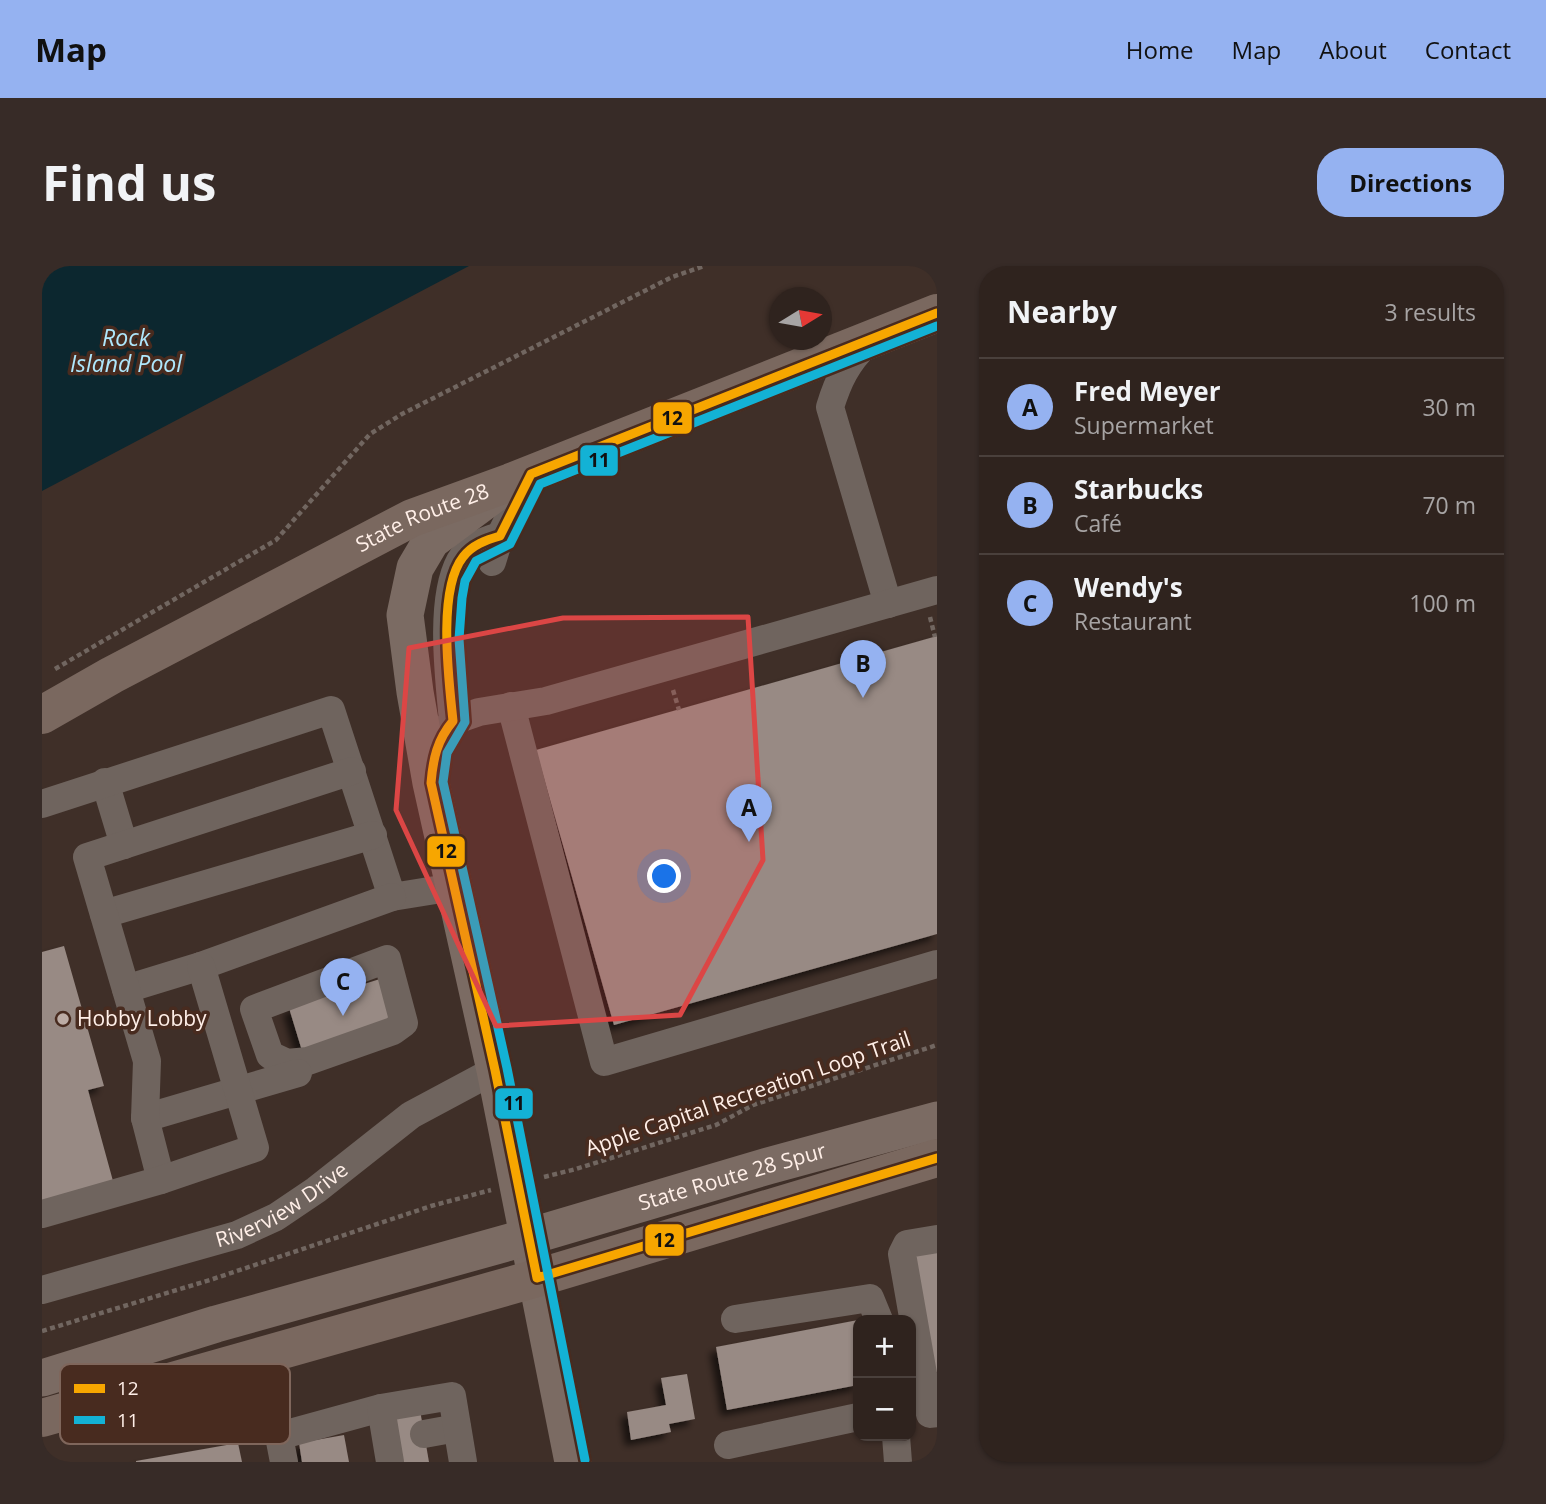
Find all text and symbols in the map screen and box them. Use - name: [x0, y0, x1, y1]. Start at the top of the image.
- text: Map: [35, 27, 107, 72]
- text: Home: [1126, 33, 1194, 66]
- text: Map: [1232, 33, 1281, 66]
- text: About: [1319, 33, 1387, 66]
- text: Contact: [1425, 33, 1511, 66]
- button: Directions: [1317, 148, 1504, 217]
- text: Find us: [42, 149, 216, 215]
- north arrow: [769, 287, 832, 350]
- text: Nearby: [1007, 291, 1117, 332]
- text: 3 results: [1385, 296, 1476, 328]
- water label: Rock Island Pool: [70, 321, 183, 379]
- text: Fred Meyer: [1074, 373, 1220, 409]
- text: A: [1022, 391, 1038, 423]
- text: 30 m: [1422, 391, 1476, 423]
- line badge: 12: [652, 401, 693, 435]
- text: 12: [661, 405, 683, 431]
- text: Supermarket: [1074, 409, 1214, 441]
- line badge: 11: [579, 444, 619, 477]
- text: 11: [588, 447, 610, 473]
- text: Starbucks: [1074, 471, 1203, 507]
- street label: State Route 28: [350, 476, 493, 558]
- text: B: [1022, 489, 1038, 521]
- text: 70 m: [1422, 489, 1476, 521]
- text: Café: [1074, 507, 1122, 539]
- text: Wendy's: [1074, 569, 1183, 605]
- text: C: [1023, 587, 1037, 619]
- text: 100 m: [1409, 587, 1476, 619]
- text: Restaurant: [1074, 605, 1192, 637]
- pin: B: [840, 640, 886, 698]
- pin: A: [726, 784, 772, 842]
- line badge: 12: [426, 835, 466, 868]
- text: 12: [435, 838, 457, 864]
- your location: [647, 859, 681, 893]
- pin: C: [320, 958, 366, 1016]
- place label: Hobby Lobby: [77, 1004, 207, 1032]
- marker: Hobby Lobby: [55, 1011, 71, 1027]
- street label: Apple Capital Recreation Loop Trail: [581, 1024, 914, 1162]
- line badge: 11: [494, 1087, 534, 1120]
- text: 11: [503, 1090, 525, 1116]
- street label: State Route 28 Spur: [635, 1136, 829, 1217]
- street label: Riverview Drive: [212, 1155, 353, 1253]
- line badge: 12: [644, 1223, 685, 1257]
- text: 12: [653, 1227, 675, 1253]
- map controls: [853, 1315, 916, 1441]
- button: +: [853, 1315, 916, 1378]
- legend: [60, 1364, 290, 1444]
- text: 12: [117, 1375, 139, 1401]
- button: −: [853, 1378, 916, 1441]
- text: 11: [117, 1407, 139, 1433]

